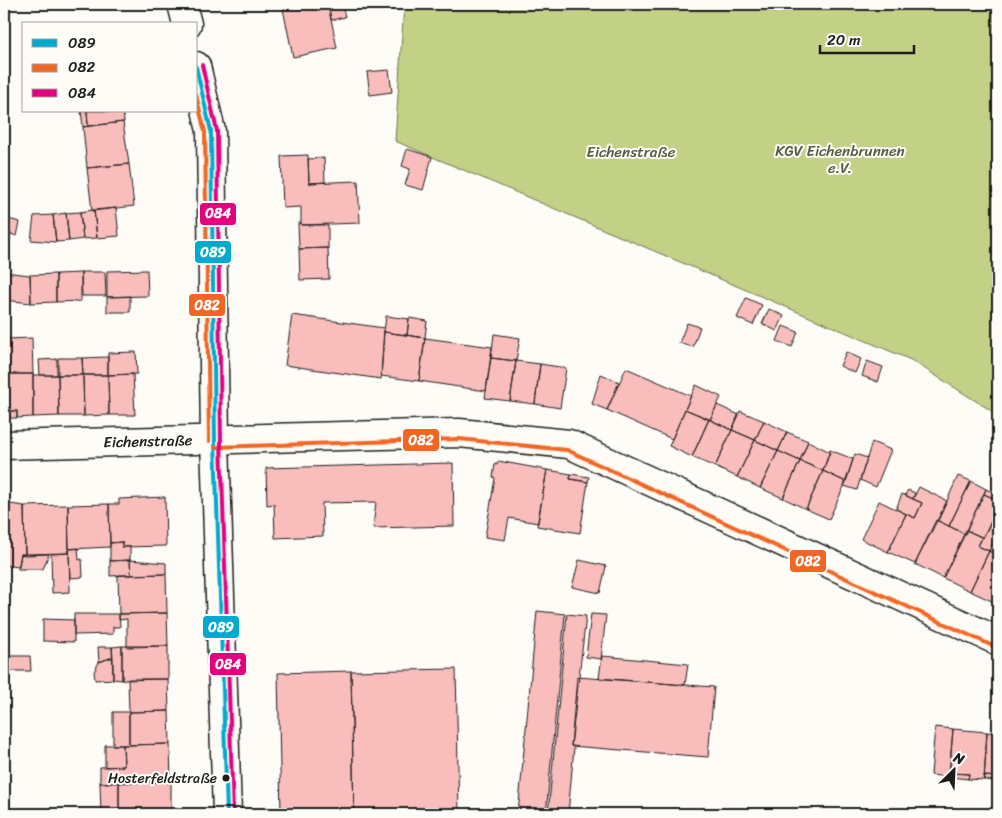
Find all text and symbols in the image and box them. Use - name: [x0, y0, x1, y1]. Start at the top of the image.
- legend: [22, 22, 198, 112]
- scale bar: [820, 22, 913, 54]
- text: 20 m: [827, 27, 861, 53]
- text: 089: [68, 30, 96, 56]
- text: 082: [68, 54, 96, 80]
- text: 084: [68, 80, 96, 106]
- park label: KGV Eichenbrunnen e.V.: [775, 138, 905, 181]
- park label: Eichenstraße: [587, 139, 676, 165]
- text: 084: [205, 201, 231, 226]
- line badge: 084: [199, 202, 237, 226]
- line badge: 089: [194, 240, 232, 264]
- text: 089: [200, 240, 226, 265]
- line badge: 082: [188, 293, 226, 317]
- text: 082: [194, 293, 221, 318]
- street label: Eichenstraße: [103, 427, 193, 455]
- line badge: 082: [402, 428, 440, 452]
- text: 082: [408, 428, 435, 453]
- line badge: 082: [789, 549, 827, 573]
- text: 082: [795, 549, 822, 574]
- line badge: 089: [202, 615, 240, 639]
- text: 089: [208, 615, 234, 640]
- line badge: 084: [209, 652, 247, 676]
- text: 084: [215, 652, 241, 677]
- text: N: [949, 745, 969, 772]
- north arrow: [930, 746, 980, 796]
- place label: Hosterfeldstraße: [108, 766, 217, 791]
- marker: Hosterfeldstraße: [221, 773, 231, 783]

